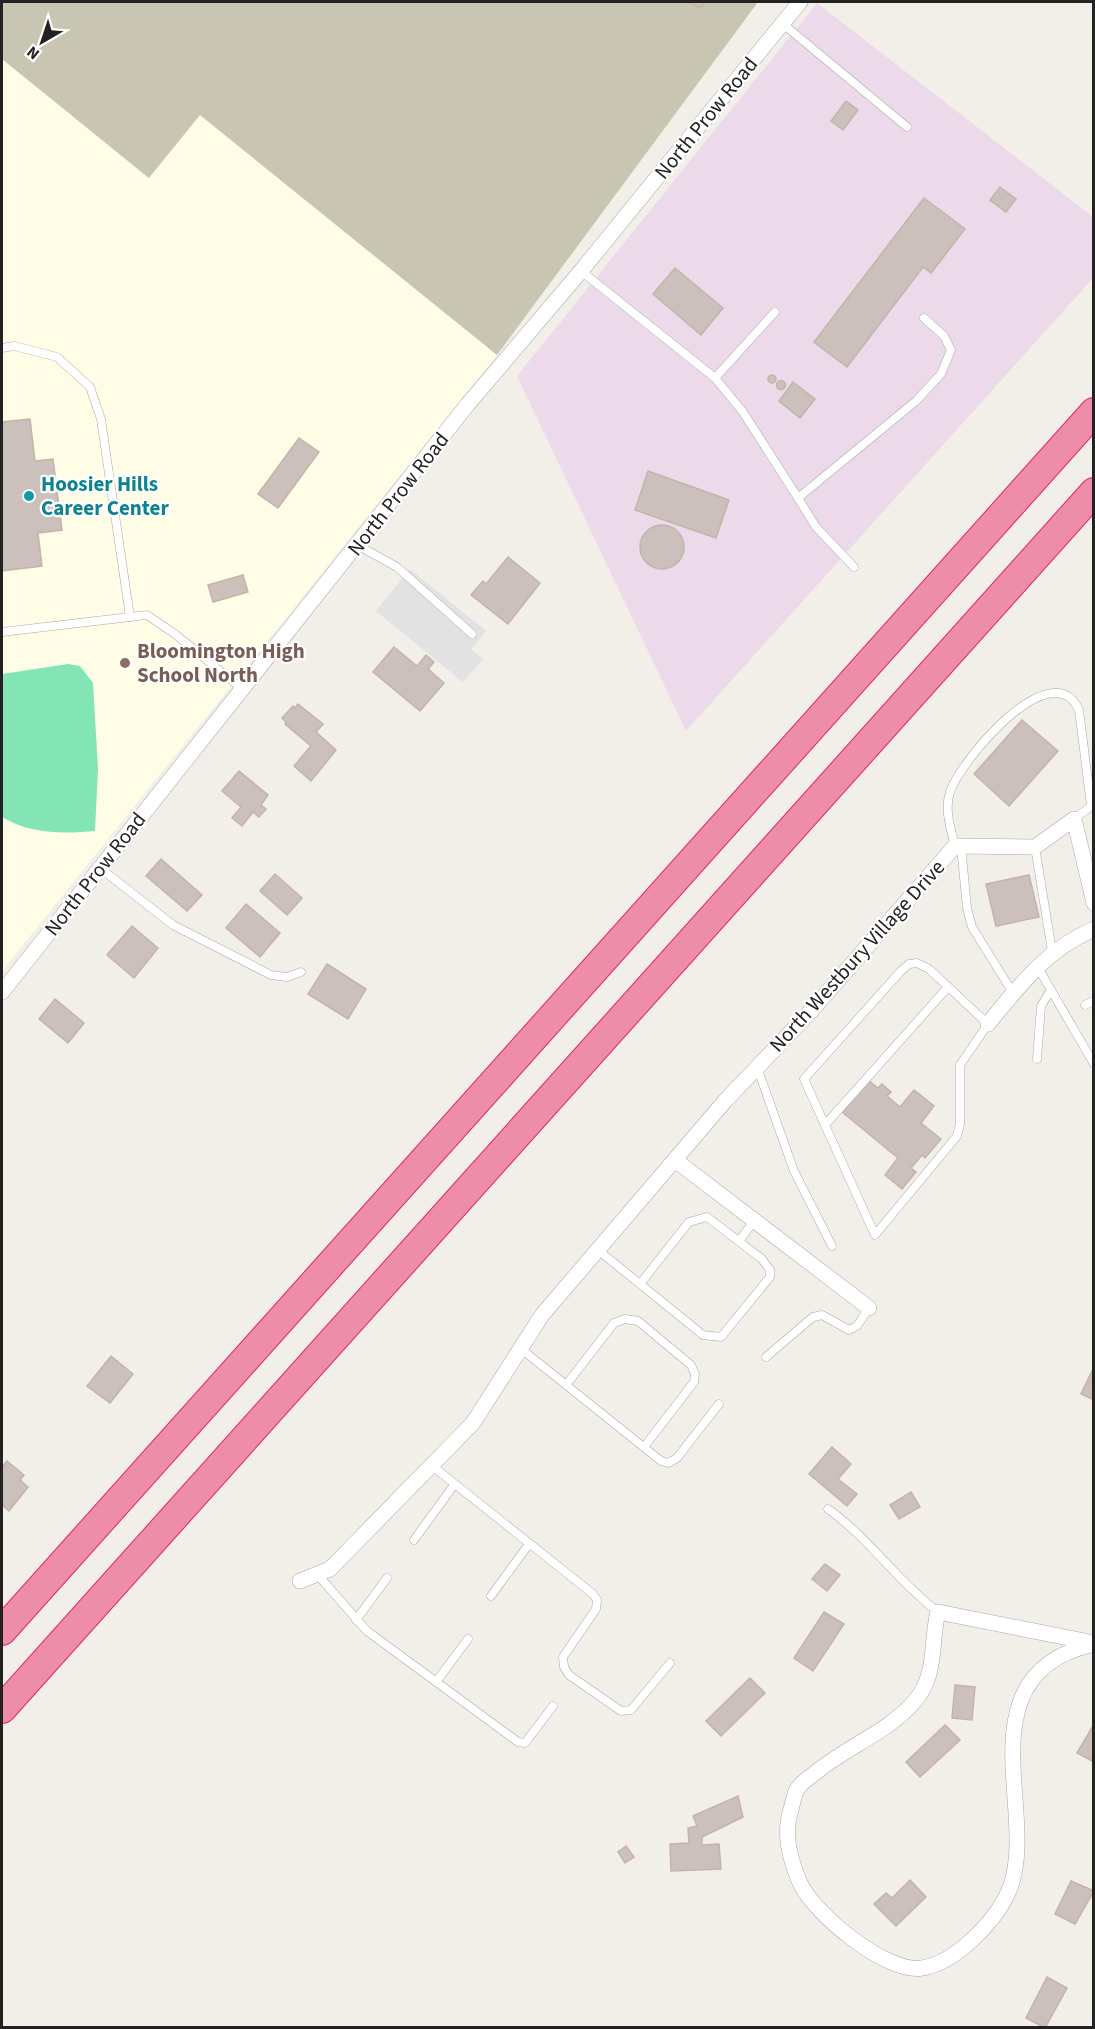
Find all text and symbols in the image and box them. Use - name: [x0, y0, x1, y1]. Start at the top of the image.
- north arrow: [12, 12, 72, 72]
- text: N: [22, 41, 44, 65]
- street label: North Prow Road: [647, 50, 765, 186]
- street label: North Prow Road: [340, 426, 456, 562]
- place label: Hoosier Hills Career Center: [41, 469, 169, 523]
- marker: Hoosier Hills Career Center: [22, 489, 36, 503]
- place label: Bloomington High School North: [137, 636, 305, 690]
- marker: Bloomington High School North: [118, 656, 132, 670]
- street label: North Prow Road: [37, 806, 153, 942]
- street label: North Westbury Village Drive: [762, 853, 952, 1059]

